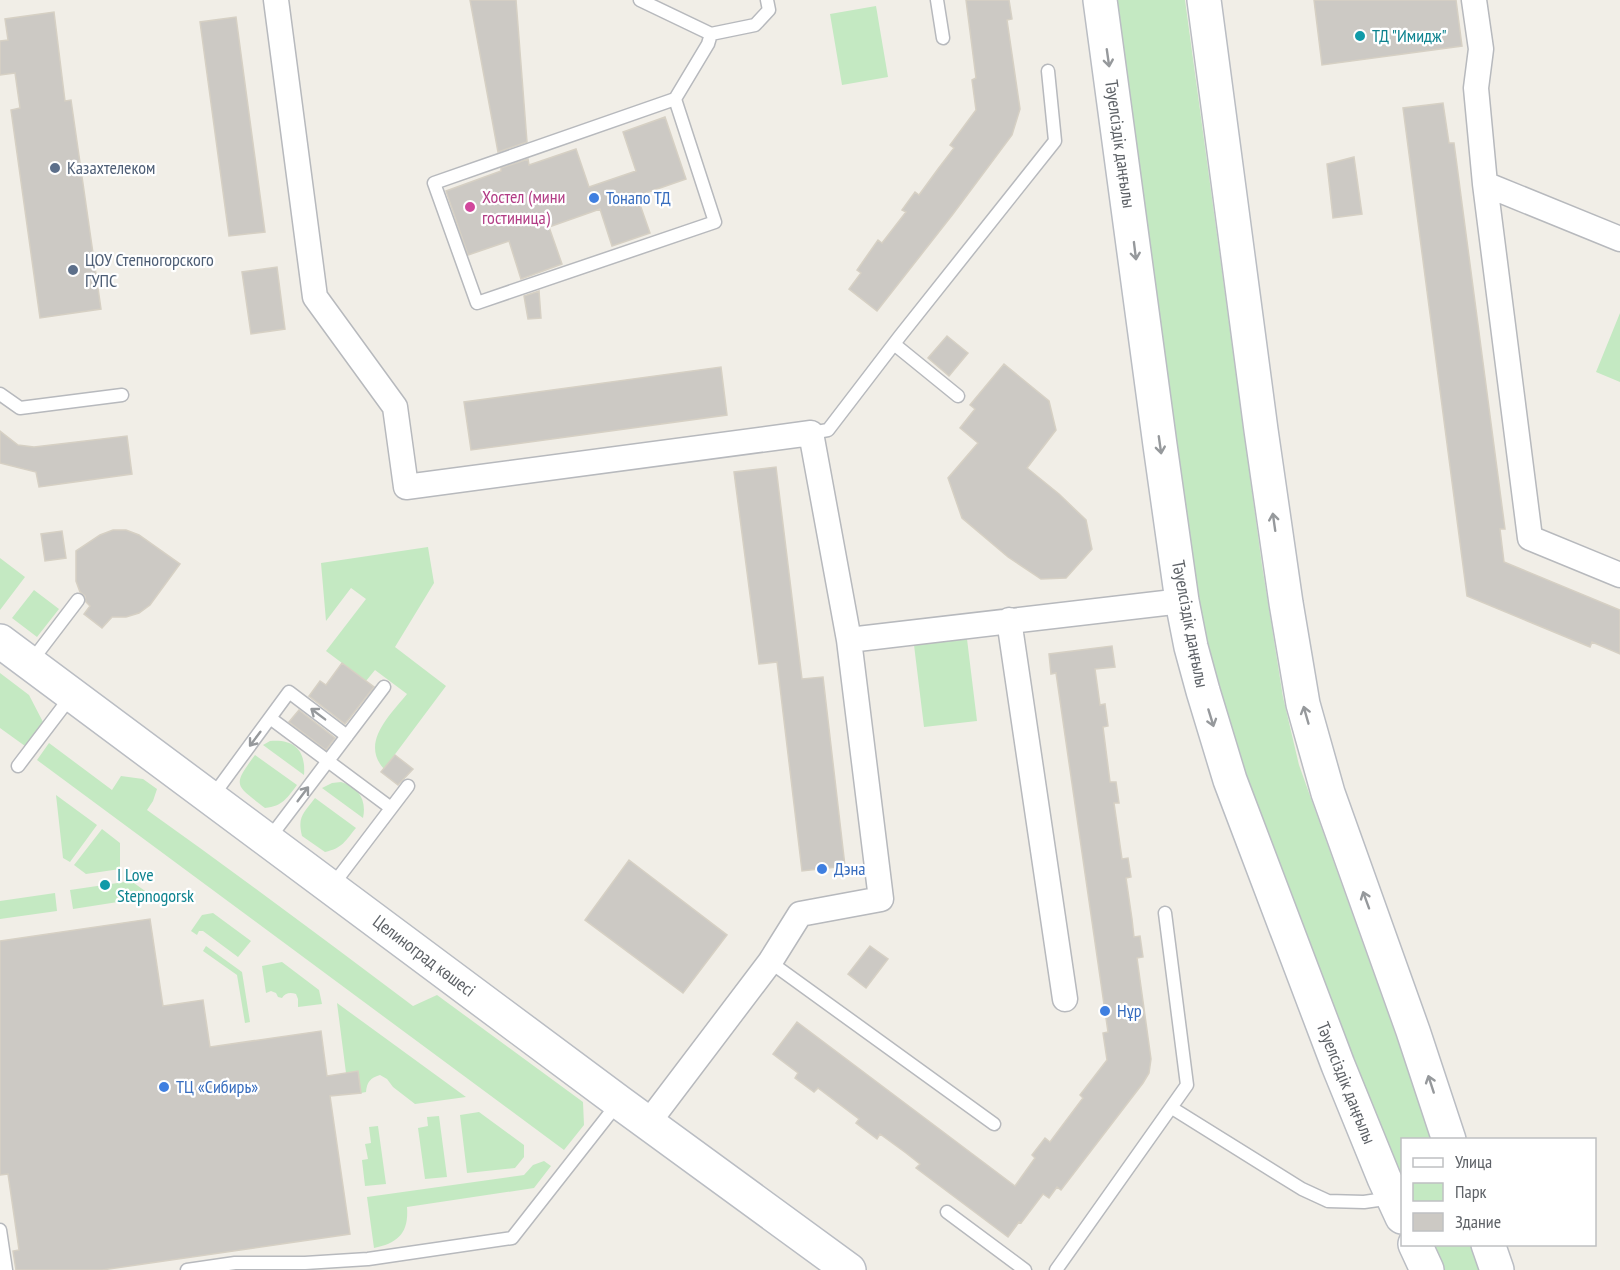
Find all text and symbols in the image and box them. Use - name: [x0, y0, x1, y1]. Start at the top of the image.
- place label: ТД "Имидж": [1372, 24, 1447, 47]
- marker: ТД "Имидж": [1353, 29, 1367, 43]
- one-way arrow: [1103, 48, 1114, 67]
- street label: Тәуелсіздік даңғылы: [1100, 78, 1141, 210]
- place label: Казахтелеком: [67, 156, 155, 179]
- marker: Казахтелеком: [48, 161, 62, 175]
- place label: Хостел (мини гостиница): [482, 185, 565, 229]
- place label: Тонапо ТД: [606, 186, 671, 209]
- marker: Тонапо ТД: [587, 191, 601, 205]
- marker: Хостел (мини гостиница): [463, 200, 477, 214]
- one-way arrow: [1129, 241, 1140, 261]
- place label: ЦОУ Степногорского ГУПС: [85, 248, 214, 292]
- marker: ЦОУ Степногорского ГУПС: [66, 263, 80, 277]
- one-way arrow: [1154, 434, 1165, 454]
- one-way arrow: [1269, 513, 1280, 533]
- street label: Тәуелсіздік даңғылы: [1167, 558, 1214, 690]
- one-way arrow: [1300, 705, 1311, 724]
- one-way arrow: [311, 708, 327, 720]
- one-way arrow: [1206, 708, 1217, 727]
- one-way arrow: [248, 731, 261, 747]
- one-way arrow: [296, 786, 309, 802]
- place label: Дэна: [834, 857, 865, 880]
- marker: Дэна: [815, 862, 829, 876]
- place label: I Love Stepnogorsk: [117, 863, 194, 907]
- marker: I Love Stepnogorsk: [98, 878, 112, 892]
- one-way arrow: [1359, 891, 1370, 910]
- street label: Целиноград көшесі: [368, 910, 480, 1002]
- place label: Нұр: [1117, 999, 1142, 1022]
- marker: Нұр: [1098, 1004, 1112, 1018]
- street label: Тәуелсіздік даңғылы: [1312, 1019, 1381, 1147]
- place label: ТЦ «Сибирь»: [176, 1075, 258, 1098]
- one-way arrow: [1424, 1075, 1435, 1094]
- marker: ТЦ «Сибирь»: [157, 1080, 171, 1094]
- legend: [1401, 1138, 1596, 1246]
- text: Улица: [1455, 1150, 1492, 1173]
- text: Парк: [1455, 1180, 1486, 1203]
- text: Здание: [1455, 1210, 1501, 1233]

